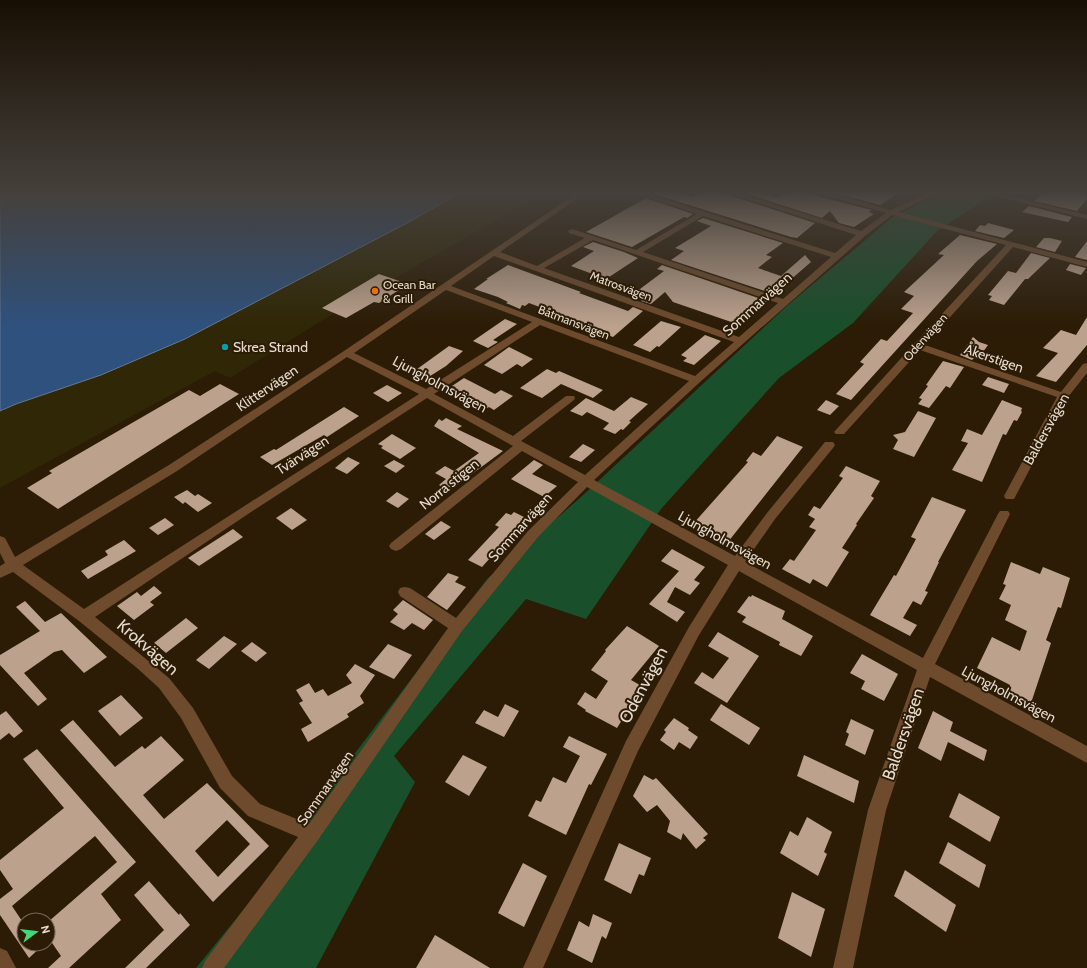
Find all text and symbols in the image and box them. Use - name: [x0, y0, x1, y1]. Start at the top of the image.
- street label: Matrosvägen: [588, 268, 654, 304]
- street label: Sommarvägen: [719, 268, 795, 340]
- place label: Ocean Bar & Grill: [383, 277, 436, 306]
- marker: Ocean Bar & Grill: [370, 286, 380, 296]
- street label: Båtmansvägen: [536, 302, 612, 343]
- street label: Odenvägen: [900, 310, 950, 364]
- place label: Skrea Strand: [233, 338, 308, 356]
- street label: Åkerstigen: [962, 339, 1026, 377]
- marker: Skrea Strand: [220, 342, 230, 352]
- street label: Ljungholmsvägen: [390, 352, 490, 417]
- street label: Klittervägen: [233, 361, 301, 415]
- street label: Baldersvägen: [1019, 390, 1073, 468]
- street label: Tvärvägen: [272, 431, 332, 479]
- street label: Norra stigen: [416, 454, 483, 513]
- street label: Sommarvägen: [484, 489, 556, 565]
- street label: Ljungholmsvägen: [675, 507, 775, 573]
- street label: Krokvägen: [113, 615, 183, 679]
- street label: Odenvägen: [615, 643, 671, 727]
- street label: Ljungholmsvägen: [959, 662, 1059, 727]
- street label: Baldersvägen: [878, 685, 928, 783]
- street label: Sommarvägen: [293, 747, 357, 829]
- north arrow: [16, 912, 56, 952]
- text: N: [38, 924, 53, 935]

